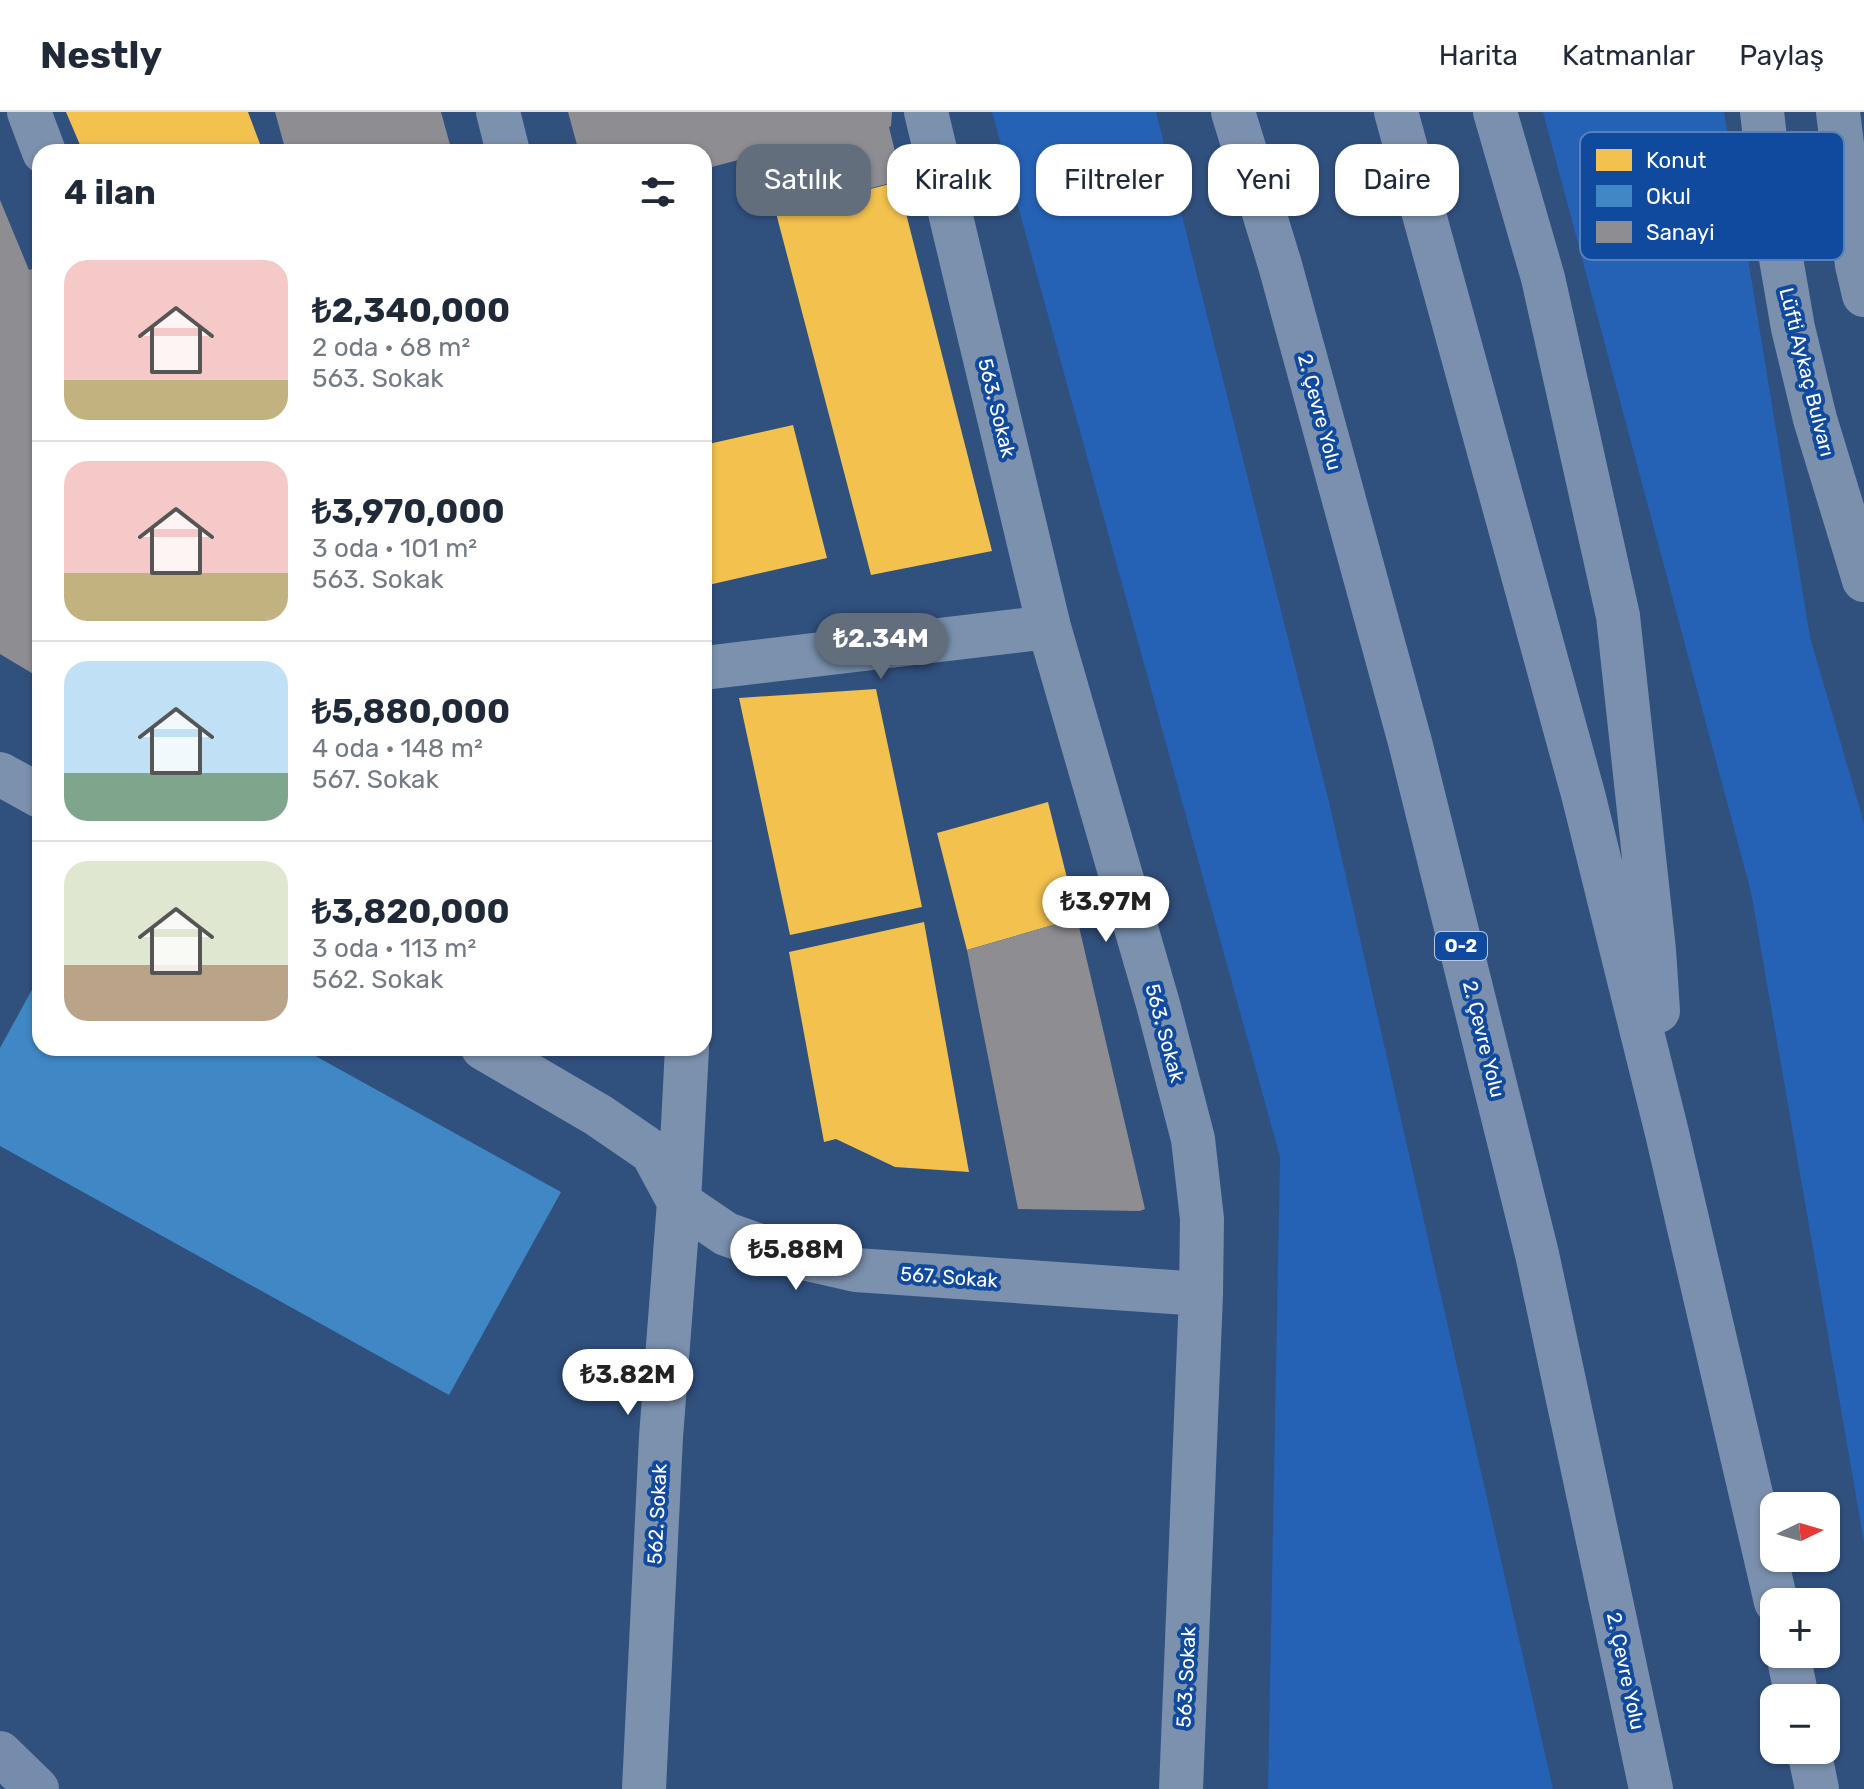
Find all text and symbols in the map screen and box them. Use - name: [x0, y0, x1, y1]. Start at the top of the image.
- text: Nestly: [40, 32, 162, 78]
- text: Harita: [1439, 39, 1518, 72]
- text: Katmanlar: [1562, 39, 1695, 72]
- text: Paylaş: [1739, 39, 1824, 72]
- legend: [1580, 132, 1844, 260]
- chip: Satılık: [736, 144, 871, 216]
- chip: Kiralık: [887, 144, 1020, 216]
- chip: Filtreler: [1036, 144, 1192, 216]
- chip: Yeni: [1208, 144, 1319, 216]
- chip: Daire: [1335, 144, 1459, 216]
- text: Konut: [1646, 147, 1707, 174]
- icon: filters: [636, 170, 680, 214]
- text: 4 ilan: [64, 172, 156, 213]
- text: Okul: [1646, 183, 1691, 210]
- text: Sanayi: [1646, 219, 1715, 246]
- street label: Lüfti Aykaç Bulvarı: [1774, 285, 1840, 459]
- text: ₺2,340,000: [312, 290, 510, 331]
- icon: home: [128, 292, 224, 388]
- text: 2 oda · 68 m²: [312, 332, 470, 363]
- street label: 2. Çevre Yolu: [1293, 351, 1347, 473]
- street label: 563. Sokak: [973, 356, 1021, 461]
- text: 563. Sokak: [312, 363, 444, 394]
- text: ₺3,970,000: [312, 491, 505, 532]
- icon: home: [128, 493, 224, 589]
- text: 3 oda · 101 m²: [312, 533, 477, 564]
- text: 563. Sokak: [312, 564, 444, 595]
- pin: ₺2.34M: [816, 613, 946, 681]
- text: ₺2.34M: [833, 623, 929, 654]
- text: ₺5,880,000: [312, 691, 510, 732]
- icon: home: [128, 693, 224, 789]
- text: 4 oda · 148 m²: [312, 733, 483, 764]
- text: 567. Sokak: [312, 764, 439, 795]
- pin: ₺3.97M: [1041, 876, 1171, 944]
- text: ₺3.97M: [1060, 886, 1152, 917]
- text: ₺3,820,000: [312, 891, 510, 932]
- icon: home: [128, 893, 224, 989]
- road number: O-2: [1435, 932, 1487, 960]
- text: 3 oda · 113 m²: [312, 933, 476, 964]
- text: 562. Sokak: [312, 964, 443, 995]
- street label: 2. Çevre Yolu: [1458, 978, 1510, 1100]
- street label: 563. Sokak: [1140, 981, 1190, 1086]
- pin: ₺5.88M: [731, 1224, 861, 1292]
- text: ₺5.88M: [748, 1234, 844, 1265]
- street label: 567. Sokak: [899, 1262, 999, 1292]
- pin: ₺3.82M: [563, 1349, 693, 1417]
- text: ₺3.82M: [580, 1359, 676, 1390]
- street label: 562. Sokak: [642, 1462, 672, 1565]
- north arrow: [1760, 1492, 1840, 1572]
- map controls: [1760, 1492, 1840, 1764]
- button: +: [1760, 1588, 1840, 1668]
- street label: 2. Çevre Yolu: [1602, 1610, 1650, 1732]
- street label: 563. Sokak: [1171, 1625, 1201, 1728]
- button: −: [1760, 1684, 1840, 1764]

